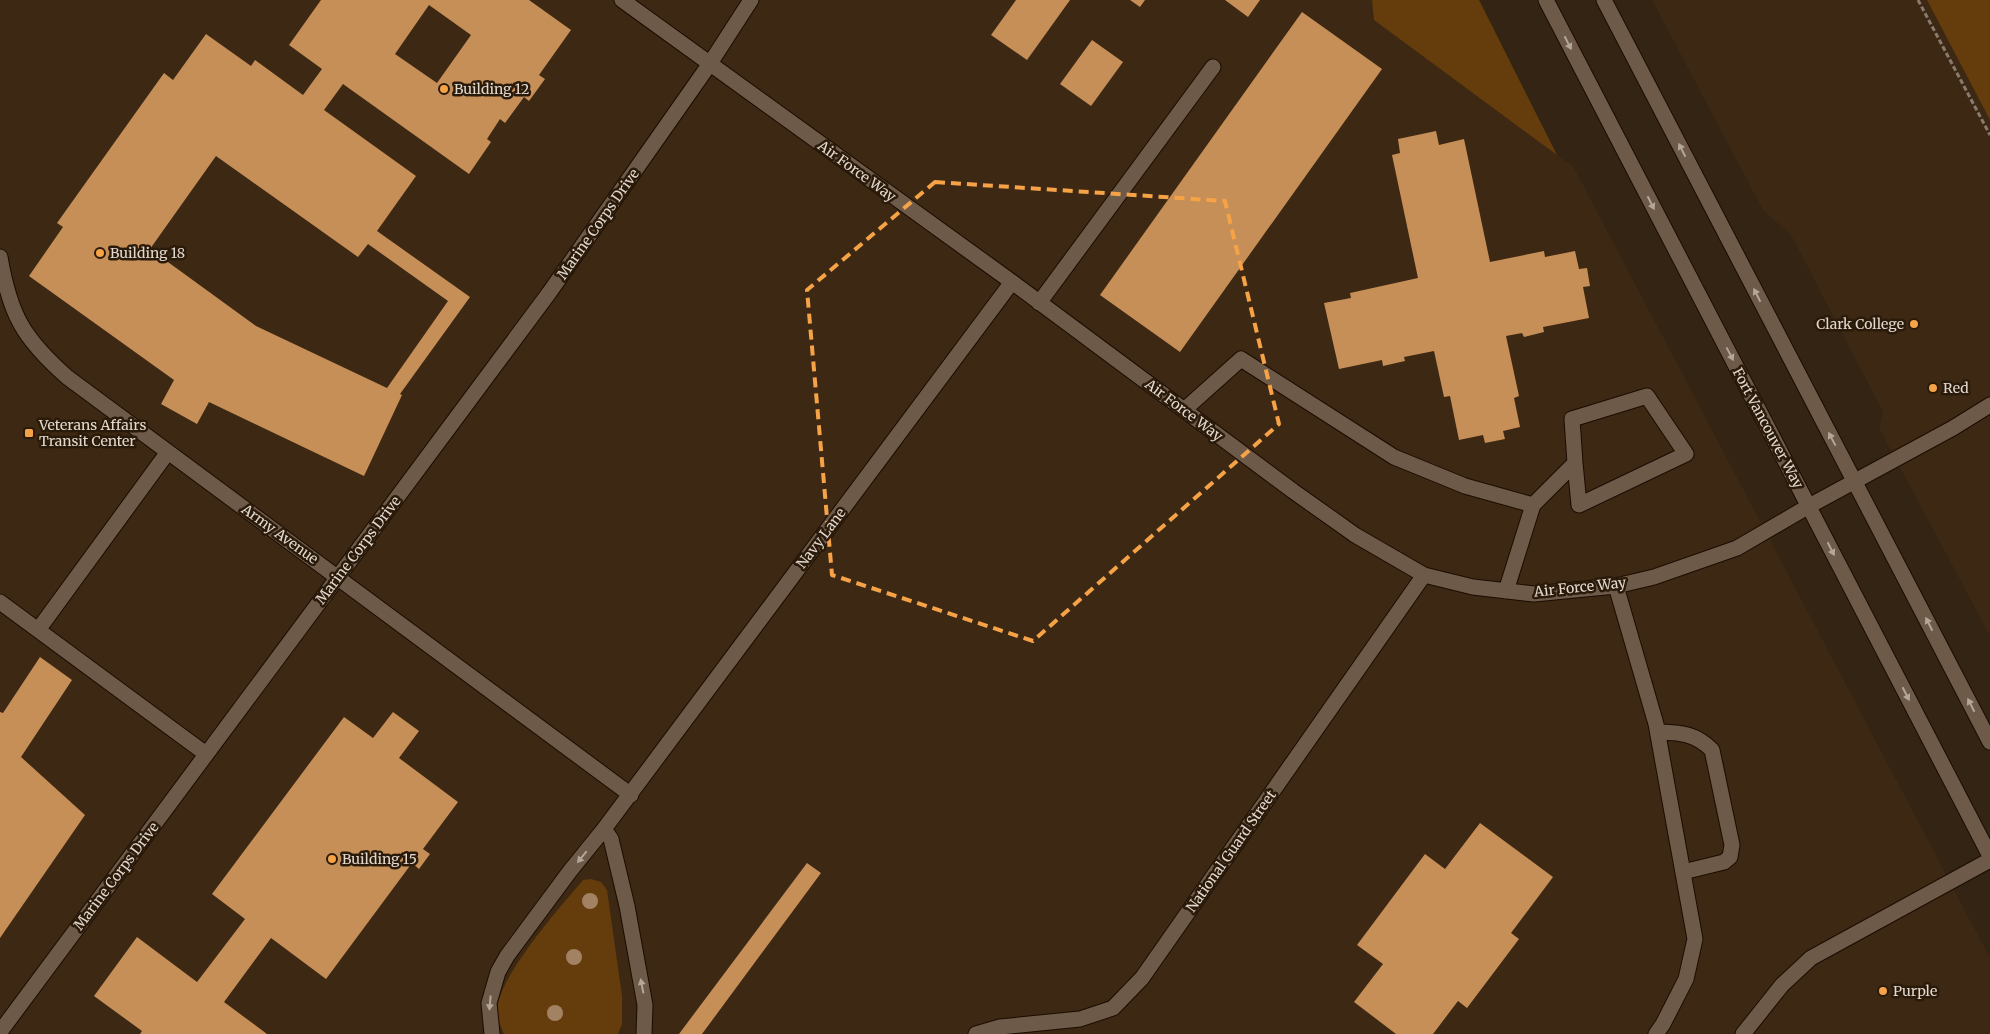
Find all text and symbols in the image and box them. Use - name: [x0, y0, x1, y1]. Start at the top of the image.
- one-way arrow: [1564, 36, 1572, 51]
- place label: Building 12: [454, 80, 529, 98]
- marker: Building 12: [438, 83, 450, 95]
- street label: Air Force Way: [813, 136, 900, 206]
- one-way arrow: [1678, 143, 1686, 158]
- street label: Marine Corps Drive: [553, 165, 643, 283]
- one-way arrow: [1647, 196, 1655, 210]
- place label: Building 18: [110, 244, 185, 262]
- marker: Building 18: [94, 247, 106, 259]
- one-way arrow: [1753, 287, 1761, 302]
- place label: Clark College: [1816, 315, 1904, 333]
- marker: Clark College: [1908, 318, 1920, 330]
- one-way arrow: [1726, 346, 1734, 361]
- street label: Fort Vancouver Way: [1729, 365, 1808, 492]
- street label: Air Force Way: [1141, 374, 1227, 446]
- place label: Red: [1943, 379, 1969, 397]
- marker: Red: [1927, 382, 1939, 394]
- place label: Veterans Affairs Transit Center: [38, 416, 146, 450]
- marker: Veterans Affairs Transit Center: [23, 427, 35, 439]
- one-way arrow: [1828, 432, 1837, 445]
- street label: Marine Corps Drive: [311, 492, 405, 608]
- street label: Army Avenue: [237, 500, 322, 568]
- street label: Navy Lane: [792, 504, 850, 572]
- one-way arrow: [1827, 543, 1836, 556]
- street label: Air Force Way: [1532, 573, 1628, 601]
- one-way arrow: [1925, 617, 1933, 631]
- one-way arrow: [1902, 686, 1910, 701]
- one-way arrow: [1967, 698, 1975, 712]
- street label: National Guard Street: [1182, 786, 1280, 915]
- street label: Marine Corps Drive: [69, 818, 163, 934]
- place label: Building 15: [342, 850, 417, 868]
- one-way arrow: [576, 850, 587, 863]
- marker: Building 15: [326, 853, 338, 865]
- one-way arrow: [637, 977, 645, 993]
- place label: Purple: [1893, 982, 1937, 1000]
- marker: Purple: [1877, 985, 1889, 997]
- one-way arrow: [486, 995, 494, 1011]

